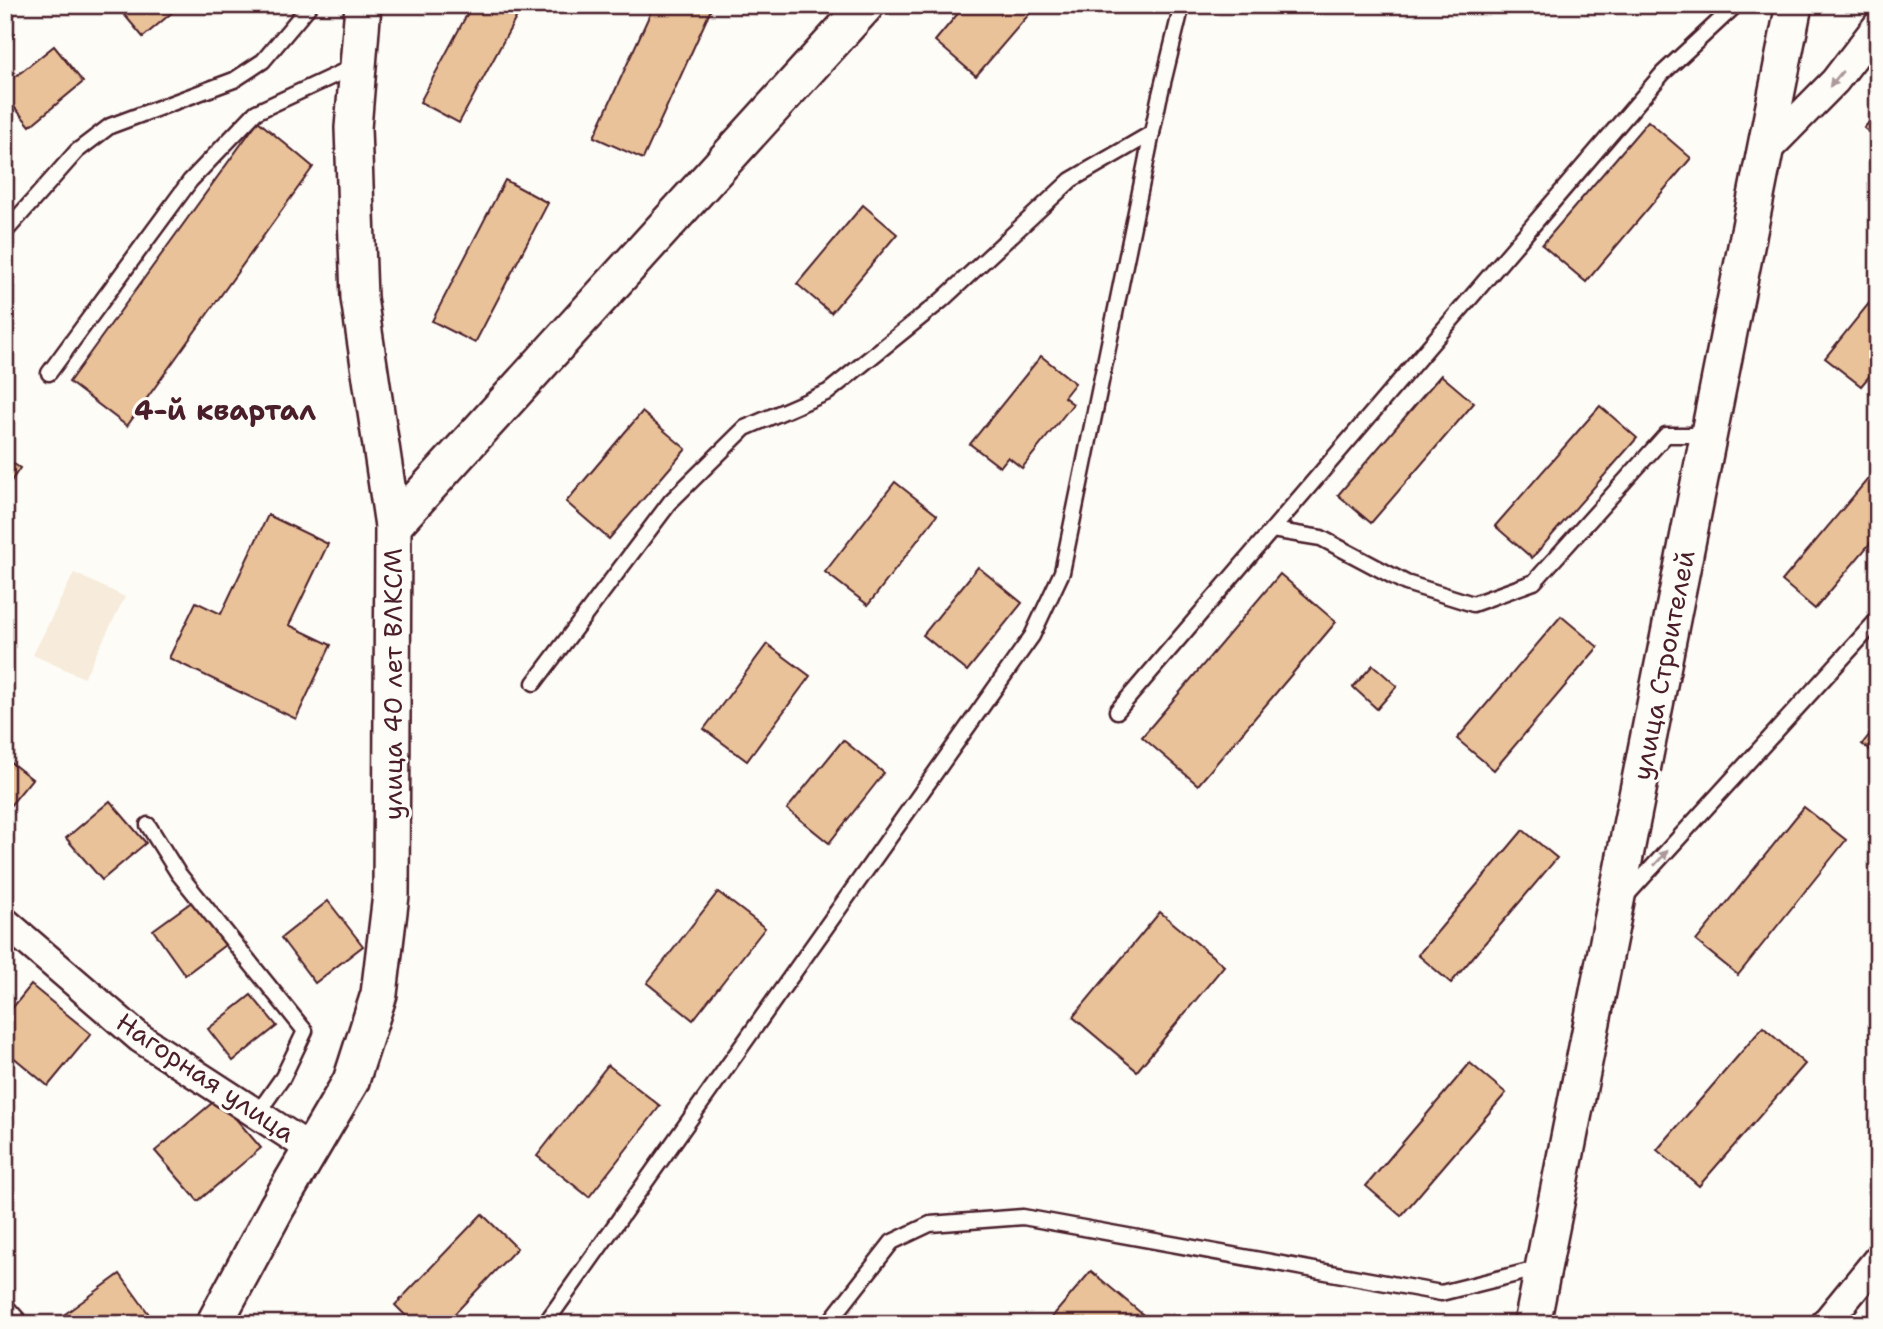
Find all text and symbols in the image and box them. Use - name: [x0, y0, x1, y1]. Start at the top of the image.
- one-way arrow: [1829, 70, 1844, 87]
- district label: 4-й квартал: [134, 391, 316, 429]
- street label: улица Строителей: [1624, 547, 1702, 783]
- street label: улица 40 лет ВЛКСМ: [375, 548, 410, 820]
- one-way arrow: [1652, 849, 1668, 866]
- street label: Нагорная улица: [110, 1004, 302, 1150]

